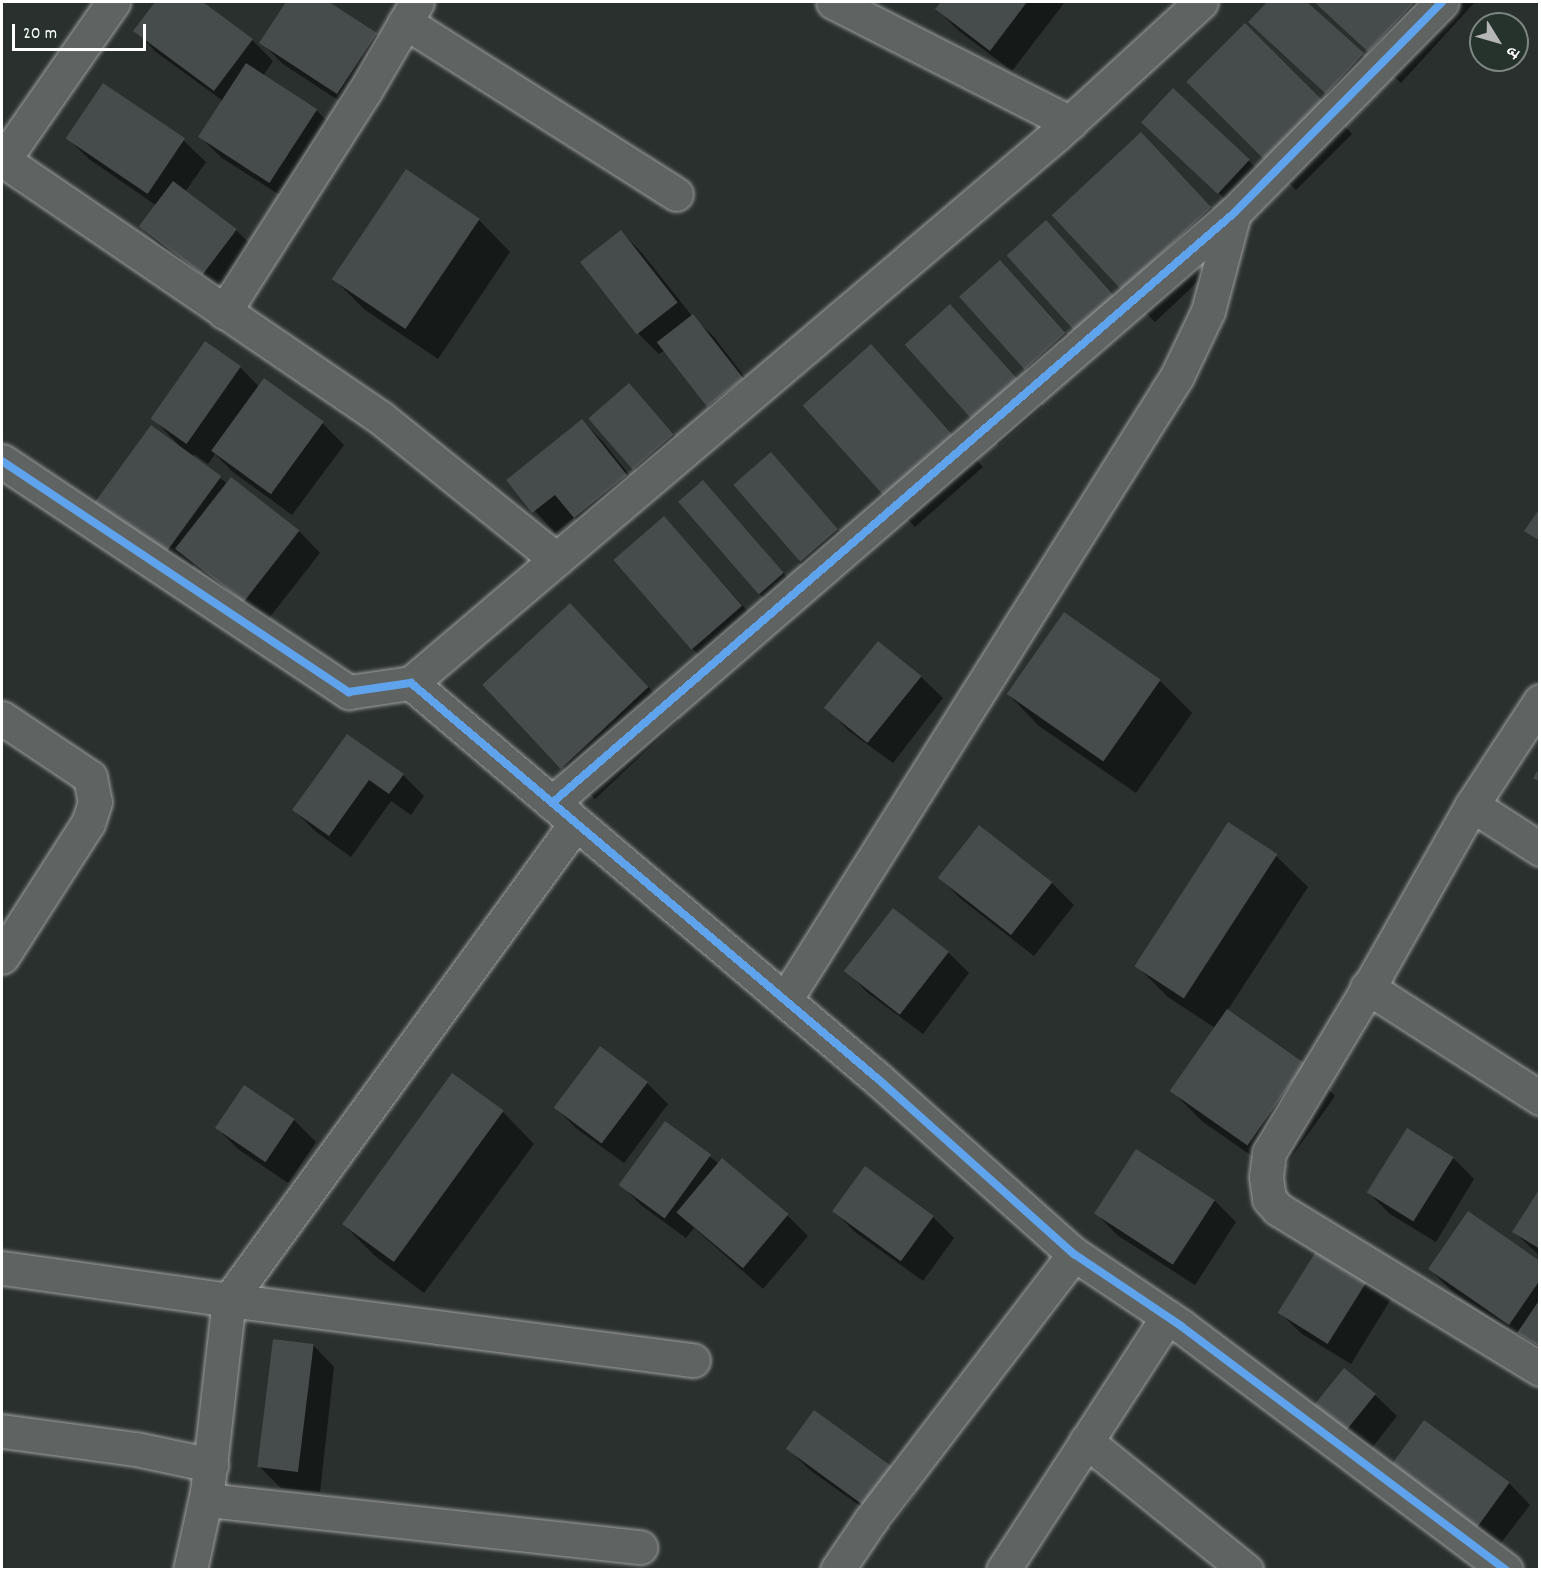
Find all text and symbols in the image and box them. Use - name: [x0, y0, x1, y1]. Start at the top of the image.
- scale bar: [15, 12, 148, 50]
- north arrow: [1469, 12, 1529, 72]
- text: 20 m: [23, 22, 57, 47]
- text: उ: [1500, 41, 1524, 62]

